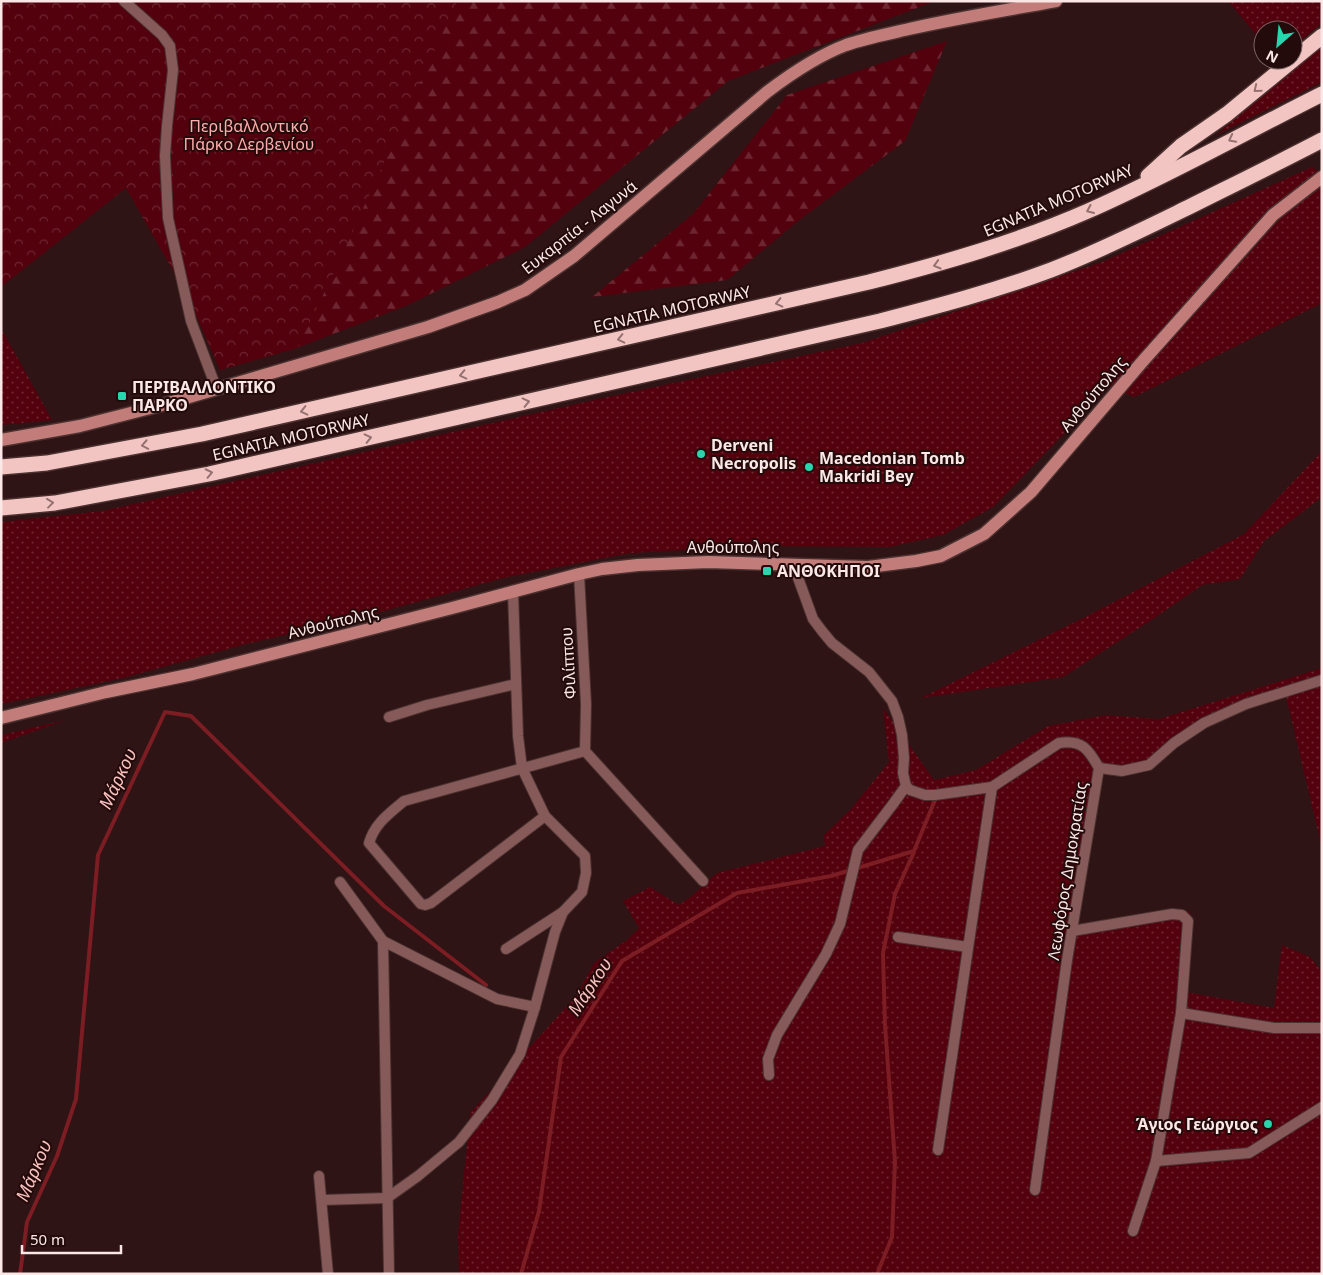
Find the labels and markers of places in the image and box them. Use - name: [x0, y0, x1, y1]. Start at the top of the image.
- place label: ΠΕΡΙΒΑΛΛΟΝΤΙΚΟ ΠΑΡΚΟ: [132, 376, 276, 416]
- marker: ΠΕΡΙΒΑΛΛΟΝΤΙΚΟ ΠΑΡΚΟ: [116, 390, 128, 402]
- place label: Derveni Necropolis: [711, 434, 796, 474]
- place label: Macedonian Tomb Makridi Bey: [819, 447, 965, 487]
- marker: Derveni Necropolis: [695, 448, 707, 460]
- marker: Macedonian Tomb Makridi Bey: [803, 461, 815, 473]
- place label: ΑΝΘΟΚΗΠΟΙ: [777, 560, 880, 582]
- marker: ΑΝΘΟΚΗΠΟΙ: [761, 565, 773, 577]
- place label: Άγιος Γεώργιος: [1136, 1113, 1258, 1135]
- marker: Άγιος Γεώργιος: [1262, 1118, 1274, 1130]

